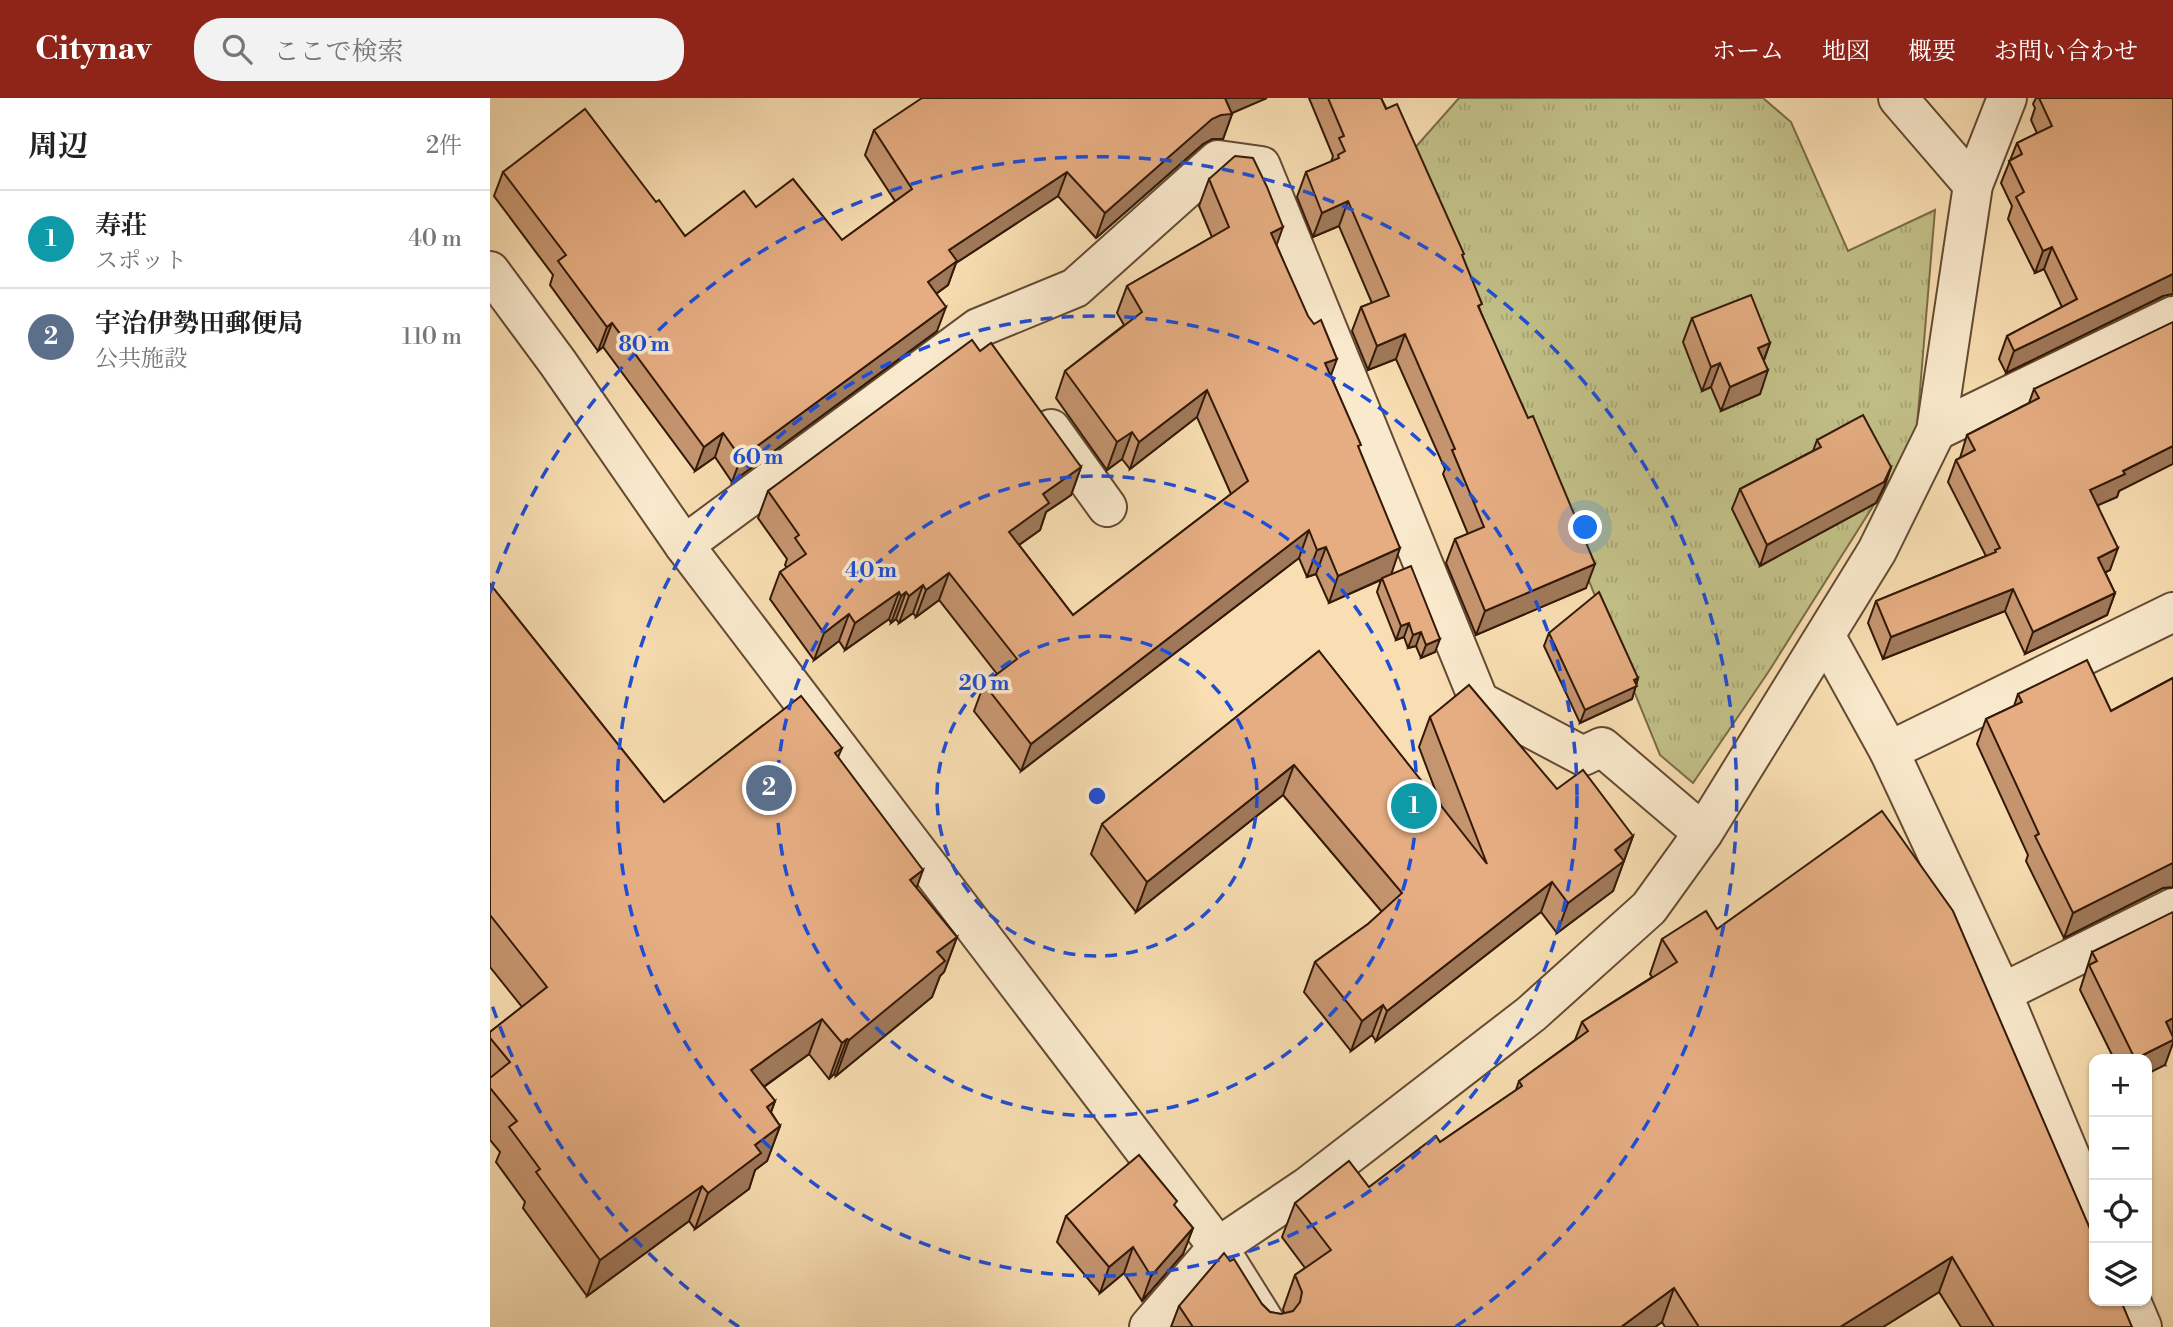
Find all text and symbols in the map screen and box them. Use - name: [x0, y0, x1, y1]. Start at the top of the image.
- search box: [194, 18, 684, 81]
- text: Citynav: [35, 29, 152, 70]
- icon: search: [218, 30, 256, 68]
- text: ここで検索: [274, 36, 404, 68]
- text: ホーム: [1712, 37, 1784, 67]
- text: 地図: [1822, 37, 1870, 67]
- text: 概要: [1908, 37, 1956, 67]
- text: お問い合わせ: [1994, 37, 2138, 67]
- text: 周辺: [28, 128, 88, 166]
- text: 2件: [426, 132, 462, 160]
- text: 寿荘: [95, 210, 147, 242]
- text: 1: [45, 225, 57, 253]
- text: 40 m: [408, 225, 462, 253]
- text: スポット: [95, 247, 187, 275]
- text: 宇治伊勢田郵便局: [95, 308, 303, 340]
- text: 2: [44, 323, 58, 351]
- text: 110 m: [402, 323, 462, 351]
- text: 80 m: [618, 332, 670, 358]
- text: 公共施設: [95, 345, 187, 373]
- text: 60 m: [733, 445, 783, 471]
- your location: [1568, 510, 1602, 544]
- text: 40 m: [845, 558, 897, 584]
- text: 20 m: [959, 671, 1009, 697]
- pin: 2: [746, 762, 792, 814]
- pin: 1: [1391, 780, 1437, 832]
- centre of rings: [1085, 784, 1109, 808]
- map controls: [2089, 1054, 2152, 1306]
- button: +: [2089, 1054, 2152, 1117]
- button: −: [2089, 1117, 2152, 1180]
- button: locate: [2089, 1180, 2152, 1243]
- button: layers: [2089, 1243, 2152, 1306]

